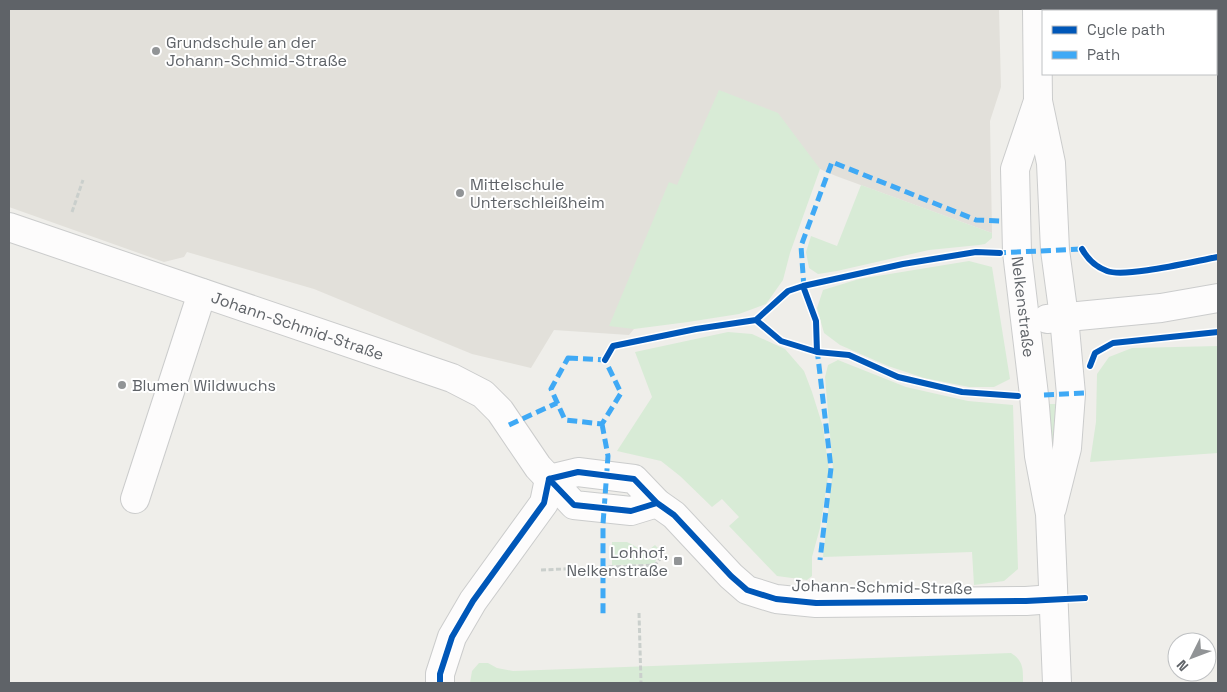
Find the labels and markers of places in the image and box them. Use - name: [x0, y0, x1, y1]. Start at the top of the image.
- place label: Grundschule an der Johann-Schmid-Straße: [166, 32, 347, 71]
- marker: Grundschule an der Johann-Schmid-Straße: [150, 45, 162, 57]
- place label: Mittelschule Unterschleißheim: [470, 174, 605, 213]
- marker: Mittelschule Unterschleißheim: [454, 187, 466, 199]
- place label: Blumen Wildwuchs: [132, 375, 276, 396]
- marker: Blumen Wildwuchs: [116, 379, 128, 391]
- place label: Lohhof, Nelkenstraße: [566, 542, 668, 581]
- marker: Lohhof, Nelkenstraße: [672, 555, 684, 567]

